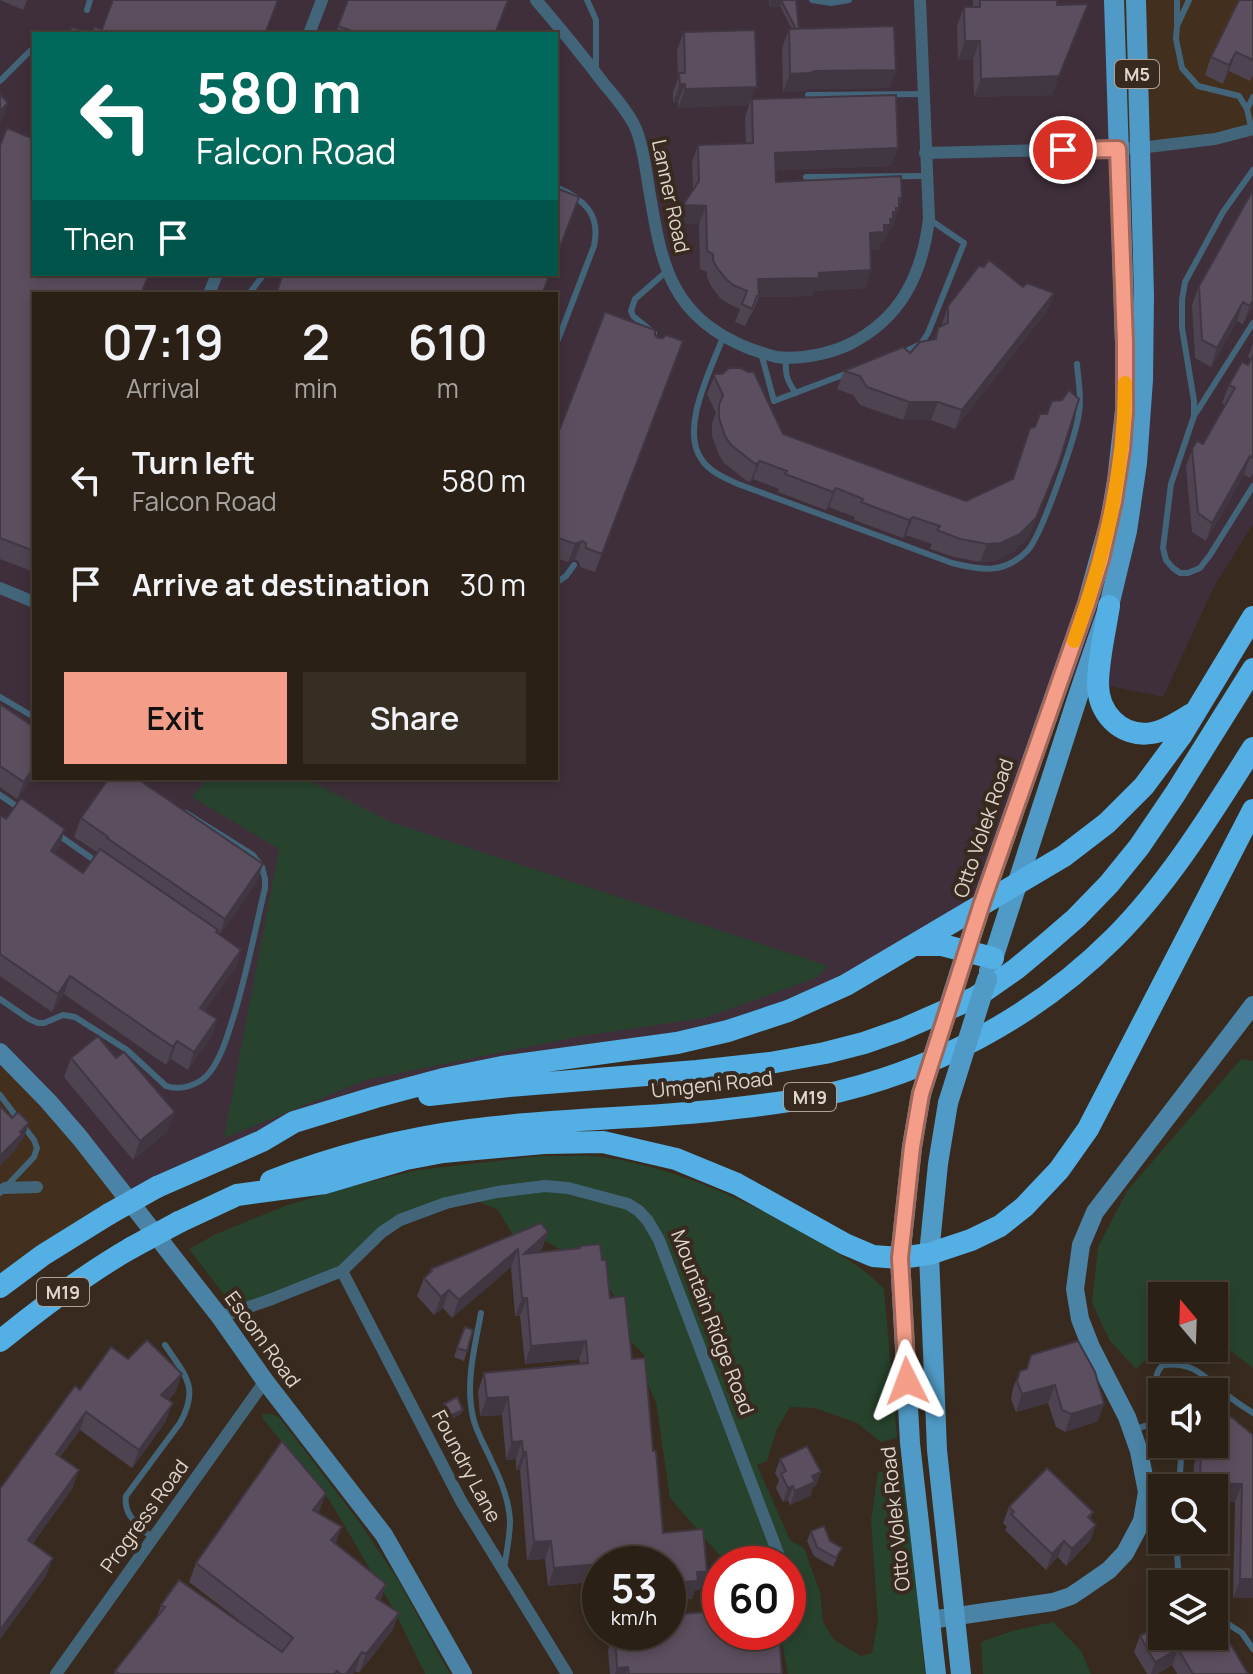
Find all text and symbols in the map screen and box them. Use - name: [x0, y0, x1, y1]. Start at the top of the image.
- text: 580 m: [196, 53, 362, 130]
- road number: M5: [1115, 60, 1159, 88]
- icon: left: [64, 64, 168, 168]
- pin: [1029, 116, 1097, 184]
- text: Falcon Road: [196, 126, 396, 175]
- icon: arrive: [1041, 128, 1085, 172]
- street label: Lanner Road: [646, 137, 696, 255]
- icon: arrive: [151, 216, 195, 260]
- text: Then: [64, 218, 135, 259]
- text: 07:19: [102, 309, 224, 374]
- text: 2: [302, 309, 330, 374]
- text: 610: [408, 309, 488, 374]
- text: Arrival: [126, 370, 200, 406]
- text: min: [294, 370, 338, 406]
- text: m: [437, 370, 459, 406]
- text: Turn left: [132, 442, 255, 483]
- icon: left: [64, 458, 108, 502]
- text: 580 m: [442, 460, 526, 501]
- text: Falcon Road: [132, 483, 277, 519]
- icon: arrive: [64, 562, 108, 606]
- text: Arrive at destination: [132, 564, 430, 605]
- text: 30 m: [460, 564, 526, 605]
- button: Exit: [64, 672, 287, 764]
- button: Share: [303, 672, 526, 764]
- street label: Otto Volek Road: [947, 755, 1019, 901]
- street label: Umgeni Road: [650, 1064, 774, 1104]
- road number: M19: [784, 1083, 836, 1111]
- street label: Mountain Ridge Road: [665, 1226, 761, 1418]
- road number: M19: [37, 1278, 89, 1306]
- north arrow: [1148, 1282, 1228, 1362]
- map controls: [1148, 1282, 1228, 1650]
- street label: Escom Road: [219, 1285, 307, 1393]
- position arrow: [865, 1339, 949, 1423]
- button: sound: [1148, 1378, 1228, 1458]
- street label: Foundry Lane: [426, 1405, 508, 1527]
- street label: Otto Volek Road: [874, 1445, 916, 1593]
- street label: Progress Road: [94, 1454, 194, 1578]
- button: search: [1148, 1474, 1228, 1554]
- speed limit sign: 60: [702, 1546, 806, 1650]
- text: 53: [611, 1560, 657, 1615]
- button: layers: [1148, 1570, 1228, 1650]
- text: km/h: [611, 1604, 657, 1631]

